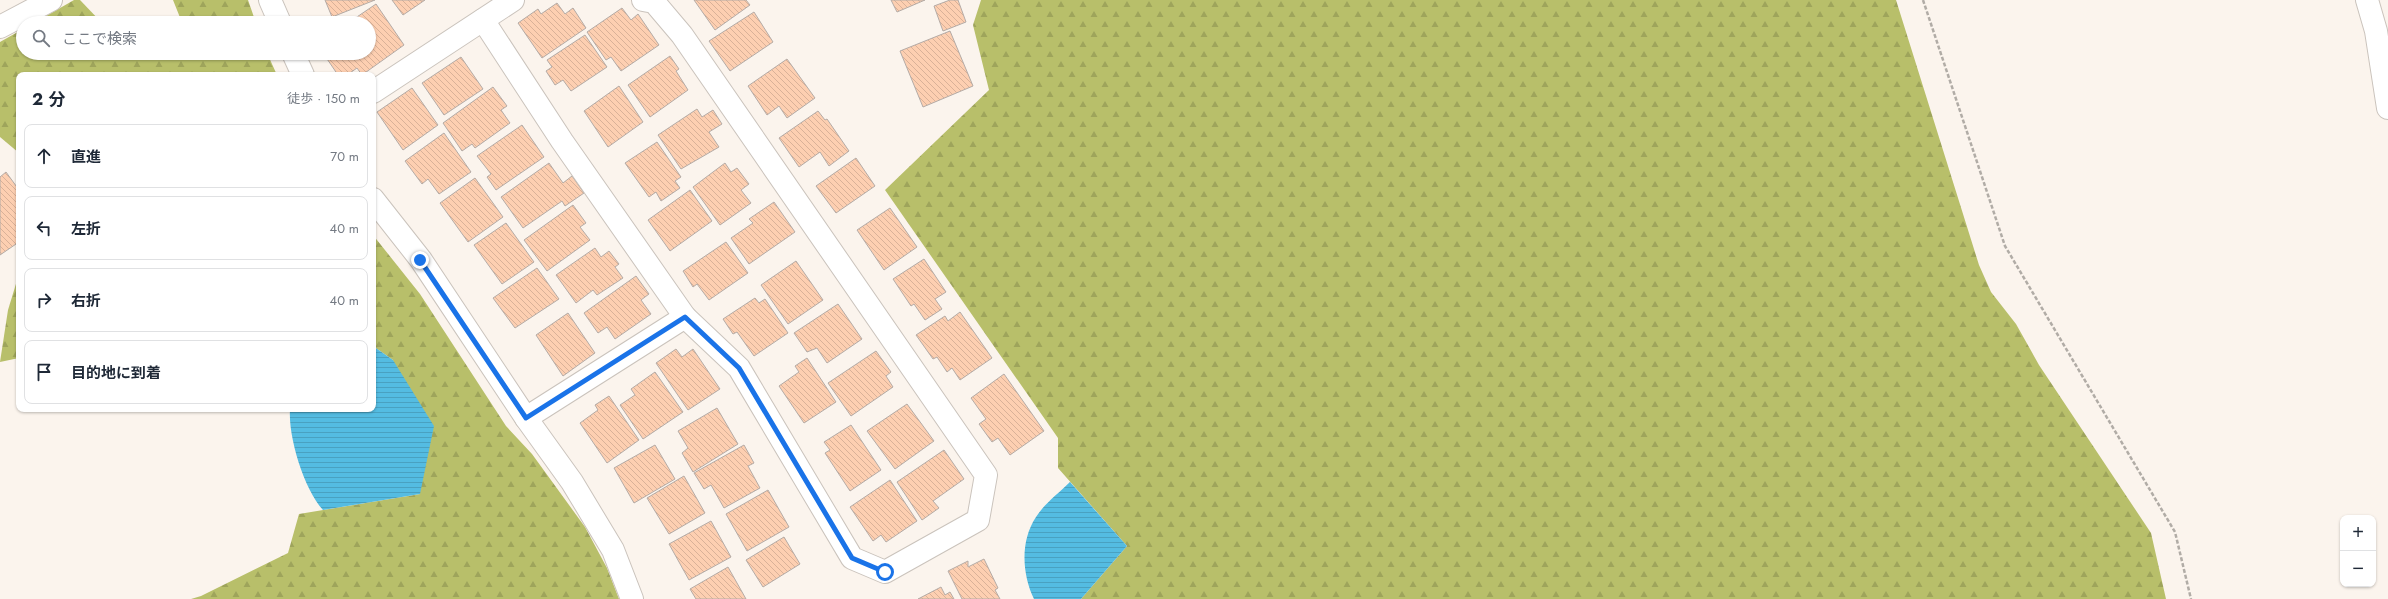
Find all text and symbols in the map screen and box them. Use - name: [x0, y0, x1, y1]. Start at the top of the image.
- search box: [16, 16, 376, 60]
- icon: search: [30, 27, 52, 49]
- text: ここで検索: [62, 28, 137, 50]
- text: 2 分: [32, 87, 65, 111]
- text: 徒歩 · 150 m: [287, 89, 360, 108]
- icon: ahead: [33, 145, 55, 167]
- text: 直進: [71, 146, 101, 168]
- text: 70 m: [330, 147, 359, 166]
- icon: left: [33, 217, 55, 239]
- text: 左折: [71, 218, 101, 240]
- text: 40 m: [330, 219, 359, 238]
- route end: [411, 251, 429, 269]
- icon: right: [33, 289, 55, 311]
- text: 右折: [71, 290, 101, 312]
- text: 40 m: [330, 291, 359, 310]
- icon: arrive: [33, 361, 55, 383]
- text: 目的地に到着: [71, 362, 161, 384]
- map controls: [2340, 515, 2376, 587]
- button: +: [2340, 515, 2376, 551]
- button: −: [2340, 551, 2376, 587]
- route start: [876, 563, 894, 581]

